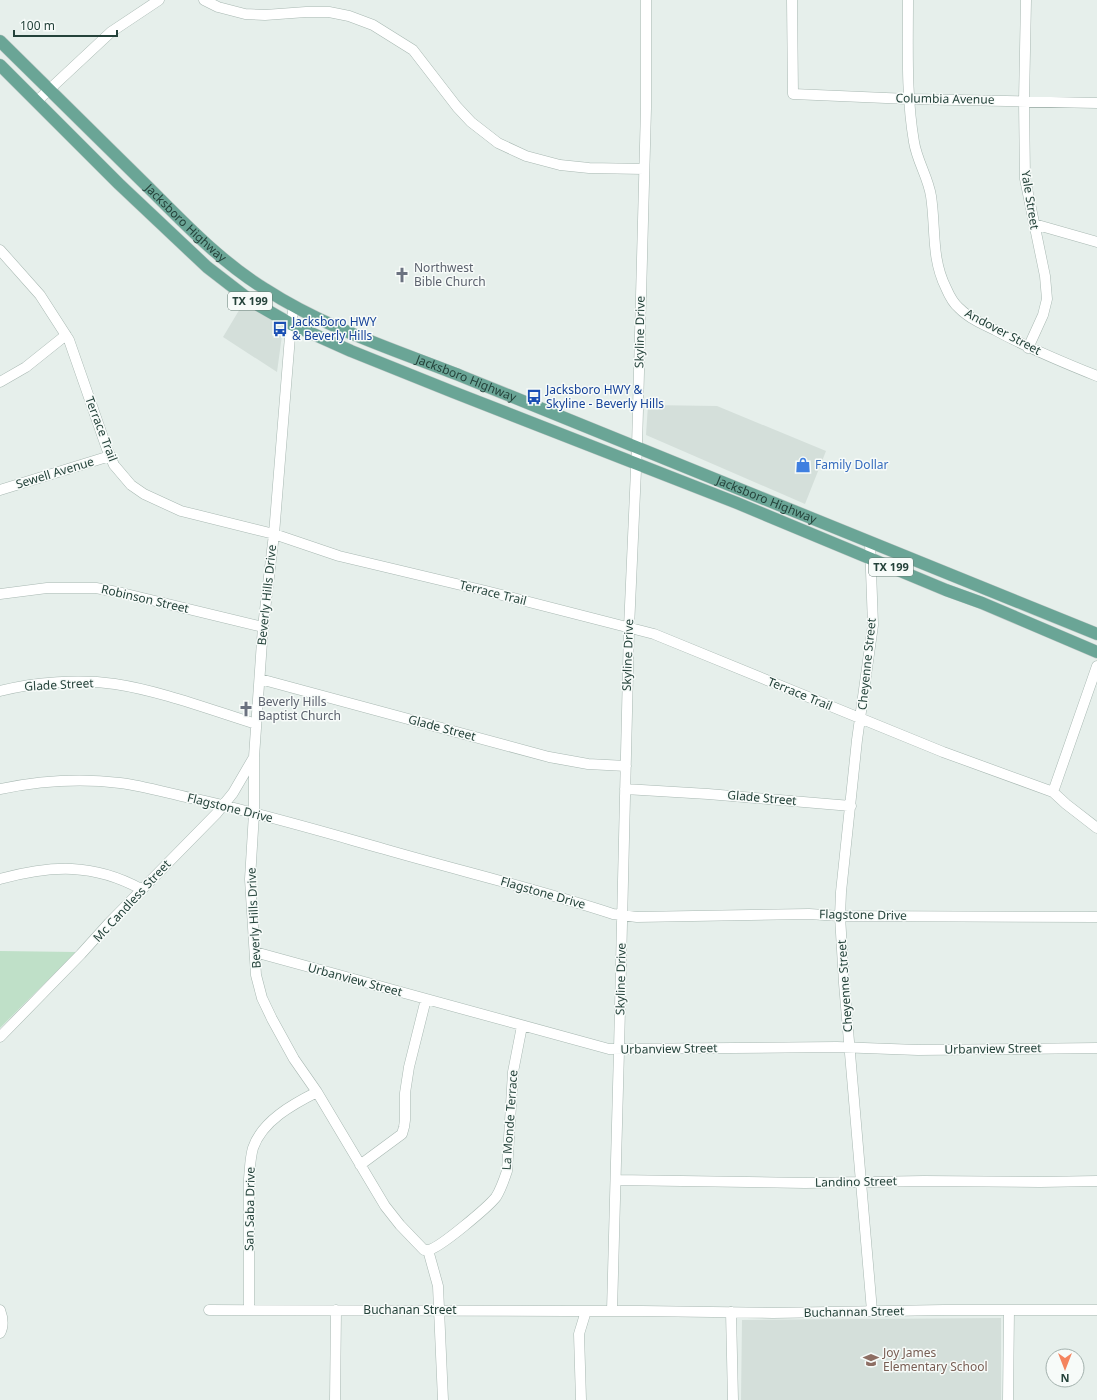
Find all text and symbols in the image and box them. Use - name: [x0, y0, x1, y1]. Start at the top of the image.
- scale bar: [14, 12, 117, 38]
- text: 100 m: [20, 17, 55, 34]
- street label: Columbia Avenue: [895, 89, 995, 108]
- street label: Yale Street: [1017, 169, 1044, 231]
- street label: Jacksboro Highway: [141, 179, 231, 266]
- place label: Northwest Bible Church: [414, 259, 486, 290]
- church icon: Northwest Bible Church: [393, 266, 411, 284]
- road number: TX 199: [228, 292, 272, 310]
- street label: Skyline Drive: [630, 295, 649, 368]
- street label: Andover Street: [962, 304, 1045, 359]
- place label: Jacksboro HWY & Beverly Hills: [291, 313, 377, 344]
- bus stop icon: Jacksboro HWY & Beverly Hills: [271, 320, 289, 338]
- street label: Jacksboro Highway: [413, 350, 520, 406]
- place label: Jacksboro HWY & Skyline - Beverly Hills: [545, 381, 664, 412]
- bus stop icon: Jacksboro HWY & Skyline - Beverly Hills: [525, 388, 543, 406]
- street label: Terrace Trail: [81, 394, 122, 464]
- street label: Sewell Avenue: [14, 453, 96, 492]
- shop icon: Family Dollar: [794, 456, 812, 474]
- place label: Family Dollar: [815, 456, 889, 473]
- street label: Jacksboro Highway: [713, 471, 820, 528]
- street label: Beverly Hills Drive: [253, 544, 280, 646]
- road number: TX 199: [869, 558, 913, 576]
- street label: Terrace Trail: [458, 576, 528, 609]
- street label: Robinson Street: [100, 580, 191, 617]
- street label: Cheyenne Street: [853, 616, 880, 711]
- street label: Skyline Drive: [618, 618, 637, 691]
- street label: Terrace Trail: [765, 673, 835, 714]
- street label: Glade Street: [24, 674, 95, 695]
- place label: Beverly Hills Baptist Church: [258, 693, 341, 724]
- church icon: Beverly Hills Baptist Church: [237, 700, 255, 718]
- street label: Glade Street: [406, 710, 478, 745]
- street label: Glade Street: [727, 786, 798, 809]
- street label: Flagstone Drive: [185, 789, 275, 826]
- street label: Mc Candless Street: [89, 855, 175, 946]
- street label: Beverly Hills Drive: [242, 867, 265, 969]
- street label: Flagstone Drive: [499, 872, 588, 913]
- street label: Flagstone Drive: [819, 905, 907, 924]
- street label: Cheyenne Street: [833, 939, 856, 1033]
- street label: Skyline Drive: [611, 942, 630, 1015]
- street label: Urbanview Street: [306, 959, 405, 1000]
- street label: Urbanview Street: [620, 1039, 718, 1058]
- street label: Urbanview Street: [944, 1039, 1042, 1058]
- street label: La Monde Terrace: [498, 1069, 522, 1171]
- street label: San Saba Drive: [240, 1167, 259, 1251]
- street label: Landino Street: [815, 1172, 898, 1191]
- street label: Buchanan Street: [363, 1301, 457, 1318]
- street label: Buchannan Street: [803, 1302, 905, 1321]
- place label: Joy James Elementary School: [882, 1344, 988, 1375]
- north arrow: [1045, 1348, 1085, 1388]
- school or university icon: Joy James Elementary School: [862, 1351, 880, 1369]
- text: N: [1061, 1371, 1069, 1386]

